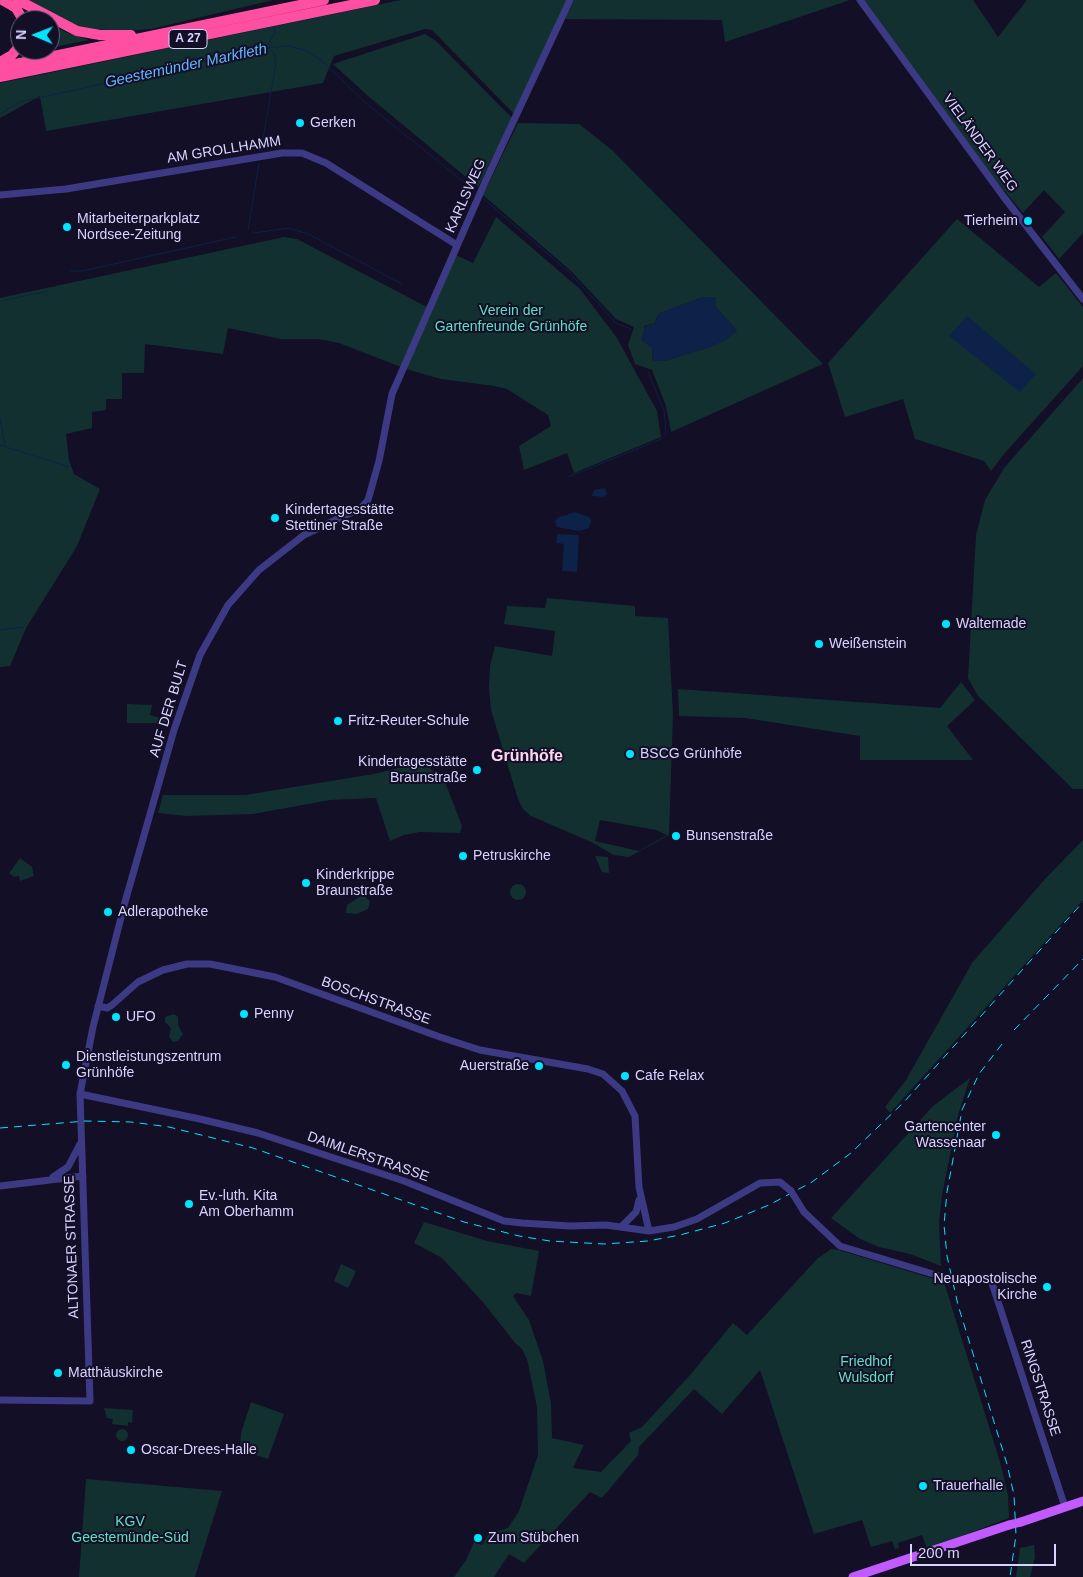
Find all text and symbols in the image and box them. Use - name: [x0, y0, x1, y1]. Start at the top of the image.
- north arrow: [10, 10, 60, 60]
- text: N: [13, 30, 29, 40]
- road number: A 27: [169, 30, 207, 48]
- water label: Geestemünder Markfleth: [103, 40, 269, 92]
- street label: VIELÄNDER WEG: [939, 91, 1021, 195]
- place label: Gerken: [310, 115, 356, 131]
- marker: Gerken: [294, 117, 306, 129]
- street label: AM GROLLHAMM: [166, 133, 282, 167]
- street label: KARLSWEG: [442, 156, 490, 236]
- place label: Mitarbeiterparkplatz Nordsee-Zeitung: [77, 211, 200, 243]
- place label: Tierheim: [964, 213, 1018, 229]
- marker: Tierheim: [1022, 215, 1034, 227]
- marker: Mitarbeiterparkplatz Nordsee-Zeitung: [61, 221, 73, 233]
- park label: Verein der Gartenfreunde Grünhöfe: [435, 303, 587, 336]
- place label: Kindertagesstätte Stettiner Straße: [285, 502, 394, 534]
- marker: Kindertagesstätte Stettiner Straße: [269, 512, 281, 524]
- place label: Waltemade: [956, 616, 1026, 632]
- marker: Waltemade: [940, 618, 952, 630]
- place label: Weißenstein: [829, 636, 907, 652]
- marker: Weißenstein: [813, 638, 825, 650]
- street label: AUF DER BULT: [146, 659, 192, 759]
- place label: Fritz-Reuter-Schule: [348, 713, 469, 729]
- marker: Fritz-Reuter-Schule: [332, 715, 344, 727]
- place label: BSCG Grünhöfe: [640, 746, 742, 762]
- district label: Grünhöfe: [491, 747, 563, 767]
- marker: BSCG Grünhöfe: [624, 748, 636, 760]
- place label: Kindertagesstätte Braunstraße: [358, 754, 467, 786]
- marker: Kindertagesstätte Braunstraße: [471, 764, 483, 776]
- place label: Bunsenstraße: [686, 828, 773, 844]
- marker: Bunsenstraße: [670, 830, 682, 842]
- place label: Petruskirche: [473, 848, 551, 864]
- marker: Petruskirche: [457, 850, 469, 862]
- place label: Kinderkrippe Braunstraße: [316, 867, 395, 900]
- marker: Kinderkrippe Braunstraße: [300, 877, 312, 889]
- place label: Adlerapotheke: [118, 904, 208, 920]
- marker: Adlerapotheke: [102, 906, 114, 918]
- street label: BOSCHSTRASSE: [319, 973, 433, 1029]
- place label: Penny: [254, 1006, 294, 1022]
- marker: Penny: [238, 1008, 250, 1020]
- place label: UFO: [126, 1009, 156, 1025]
- marker: UFO: [110, 1011, 122, 1023]
- place label: Dienstleistungszentrum Grünhöfe: [76, 1049, 222, 1082]
- place label: Auerstraße: [460, 1058, 529, 1074]
- marker: Dienstleistungszentrum Grünhöfe: [60, 1059, 72, 1071]
- marker: Auerstraße: [533, 1060, 545, 1072]
- place label: Cafe Relax: [635, 1068, 704, 1084]
- marker: Cafe Relax: [619, 1070, 631, 1082]
- place label: Gartencenter Wassenaar: [904, 1119, 986, 1152]
- street label: DAIMLERSTRASSE: [305, 1128, 431, 1186]
- marker: Gartencenter Wassenaar: [990, 1129, 1002, 1141]
- street label: ALTONAER STRASSE: [61, 1175, 83, 1319]
- place label: Ev.-luth. Kita Am Oberhamm: [199, 1188, 294, 1220]
- marker: Ev.-luth. Kita Am Oberhamm: [183, 1198, 195, 1210]
- place label: Neuapostolische Kirche: [933, 1271, 1037, 1304]
- marker: Neuapostolische Kirche: [1041, 1281, 1053, 1293]
- street label: RINGSTRASSE: [1017, 1338, 1063, 1438]
- park label: Friedhof Wulsdorf: [839, 1354, 893, 1386]
- place label: Matthäuskirche: [68, 1365, 163, 1381]
- marker: Matthäuskirche: [52, 1367, 64, 1379]
- place label: Oscar-Drees-Halle: [141, 1442, 257, 1458]
- marker: Oscar-Drees-Halle: [125, 1444, 137, 1456]
- place label: Trauerhalle: [933, 1478, 1003, 1494]
- marker: Trauerhalle: [917, 1480, 929, 1492]
- park label: KGV Geestemünde-Süd: [71, 1514, 189, 1546]
- place label: Zum Stübchen: [488, 1530, 579, 1546]
- marker: Zum Stübchen: [472, 1532, 484, 1544]
- scale bar: [913, 1534, 1059, 1566]
- text: 200 m: [918, 1544, 960, 1561]

